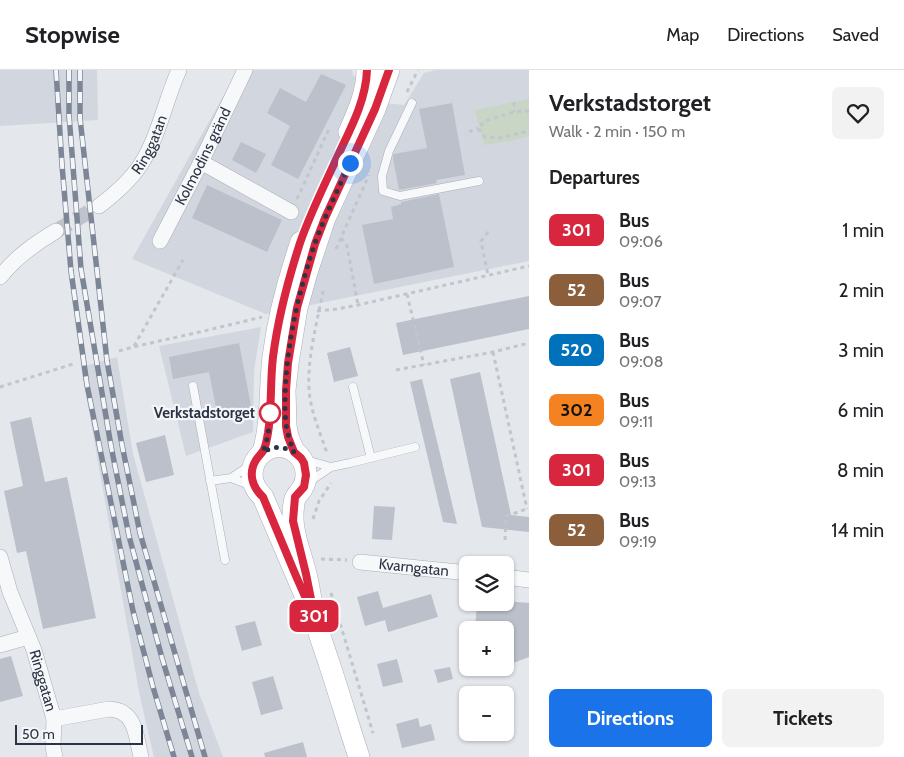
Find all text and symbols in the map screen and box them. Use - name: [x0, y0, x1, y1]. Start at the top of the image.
- text: Stopwise: [25, 20, 120, 49]
- text: Map: [666, 24, 699, 46]
- text: Directions: [727, 24, 804, 46]
- text: Saved: [832, 24, 879, 46]
- button: heart: [832, 87, 884, 139]
- text: Verkstadstorget: [549, 88, 711, 117]
- street label: Kolmodins gränd: [171, 105, 235, 208]
- street label: Ringgatan: [128, 113, 171, 178]
- text: Walk · 2 min · 150 m: [549, 122, 685, 141]
- your location: [338, 151, 363, 176]
- text: Departures: [549, 166, 640, 189]
- text: Bus: [619, 209, 649, 232]
- text: 301: [562, 219, 591, 241]
- text: 1 min: [842, 219, 884, 242]
- text: 09:06: [619, 232, 663, 251]
- text: Bus: [619, 269, 649, 292]
- text: 52: [567, 279, 586, 301]
- text: 2 min: [838, 279, 884, 302]
- text: 09:07: [619, 292, 662, 311]
- text: Bus: [619, 329, 649, 352]
- text: 520: [561, 339, 592, 361]
- text: 3 min: [838, 339, 884, 362]
- text: 09:08: [619, 352, 663, 371]
- text: Bus: [619, 389, 649, 412]
- text: 302: [561, 399, 592, 421]
- text: 6 min: [838, 399, 884, 422]
- marker: Verkstadstorget: [259, 402, 281, 424]
- place label: Verkstadstorget: [154, 404, 255, 422]
- text: 09:11: [619, 412, 653, 431]
- text: Bus: [619, 449, 649, 472]
- text: 301: [562, 459, 591, 481]
- text: 8 min: [837, 459, 884, 482]
- text: 09:13: [619, 472, 656, 491]
- text: Bus: [619, 509, 649, 532]
- text: 52: [567, 519, 586, 541]
- text: 14 min: [831, 519, 884, 542]
- text: 09:19: [619, 532, 657, 551]
- street label: Kvarngatan: [378, 555, 450, 580]
- map controls: [459, 556, 514, 741]
- button: layers: [459, 556, 514, 611]
- line badge: 301: [285, 600, 343, 632]
- text: 301: [299, 605, 329, 627]
- button: +: [459, 621, 514, 676]
- street label: Ringgatan: [25, 648, 60, 713]
- button: −: [459, 686, 514, 741]
- button: Directions: [549, 689, 712, 747]
- button: Tickets: [722, 689, 884, 747]
- scale bar: [15, 722, 142, 745]
- text: 50 m: [22, 725, 55, 743]

